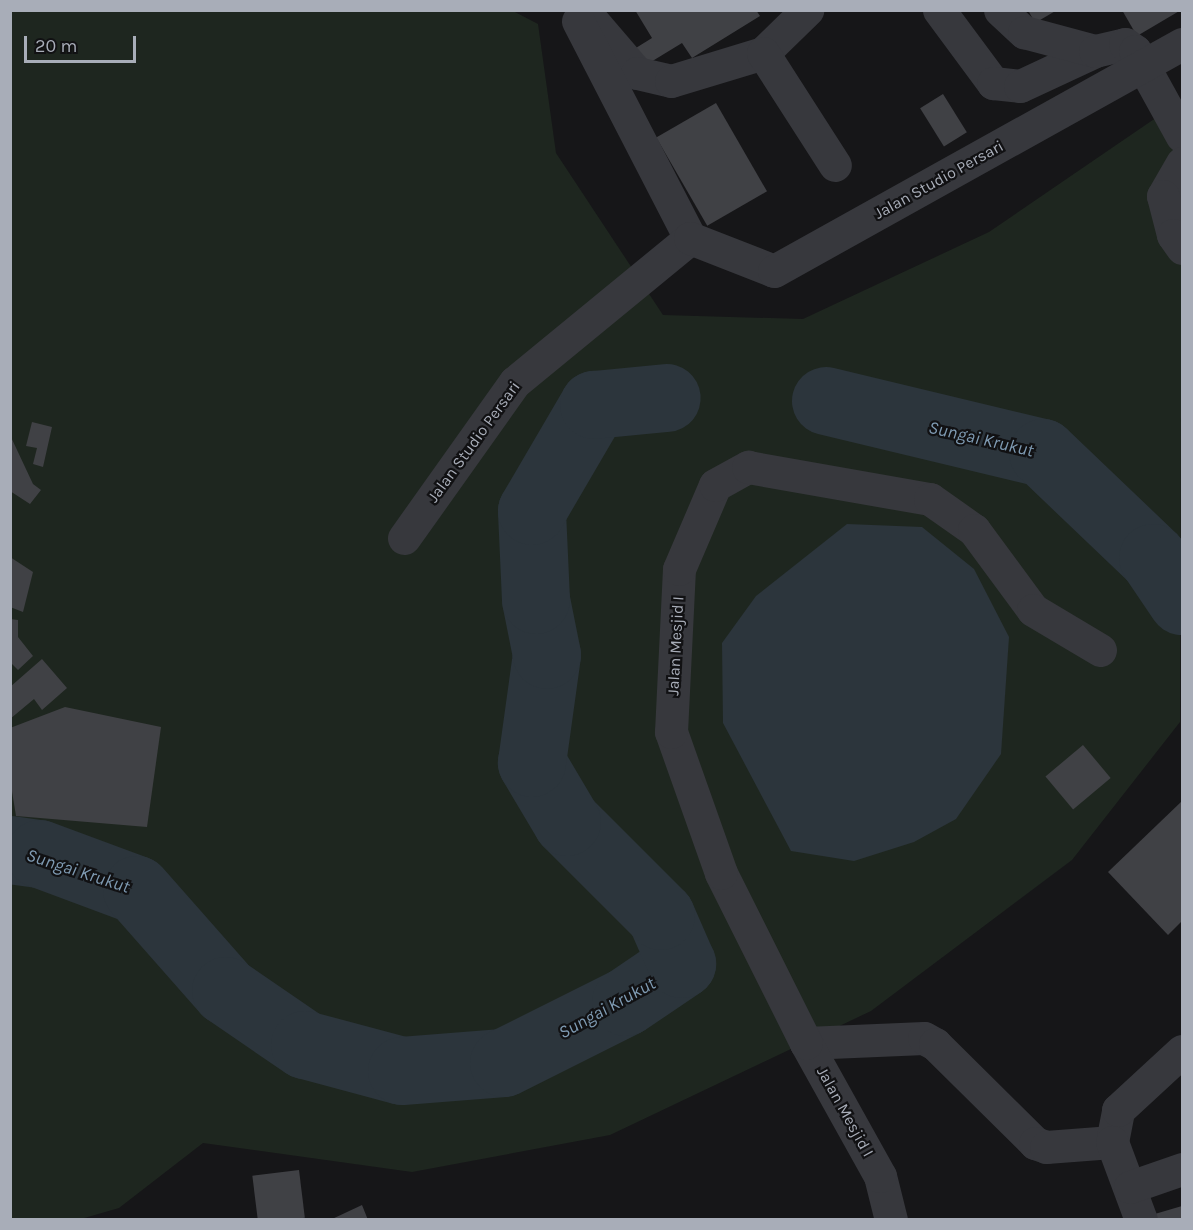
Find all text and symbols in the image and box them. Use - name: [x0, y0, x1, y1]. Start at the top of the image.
- scale bar: [27, 24, 140, 62]
- text: 20 m: [35, 35, 77, 57]
- street label: Jalan Studio Persari: [871, 137, 1007, 223]
- street label: Jalan Studio Persari: [424, 378, 524, 506]
- water label: Sungai Krukut: [926, 416, 1036, 462]
- street label: Jalan Mesjid I: [664, 596, 688, 696]
- water label: Sungai Krukut: [24, 844, 132, 898]
- water label: Sungai Krukut: [555, 973, 659, 1043]
- street label: Jalan Mesjid I: [812, 1064, 878, 1160]

